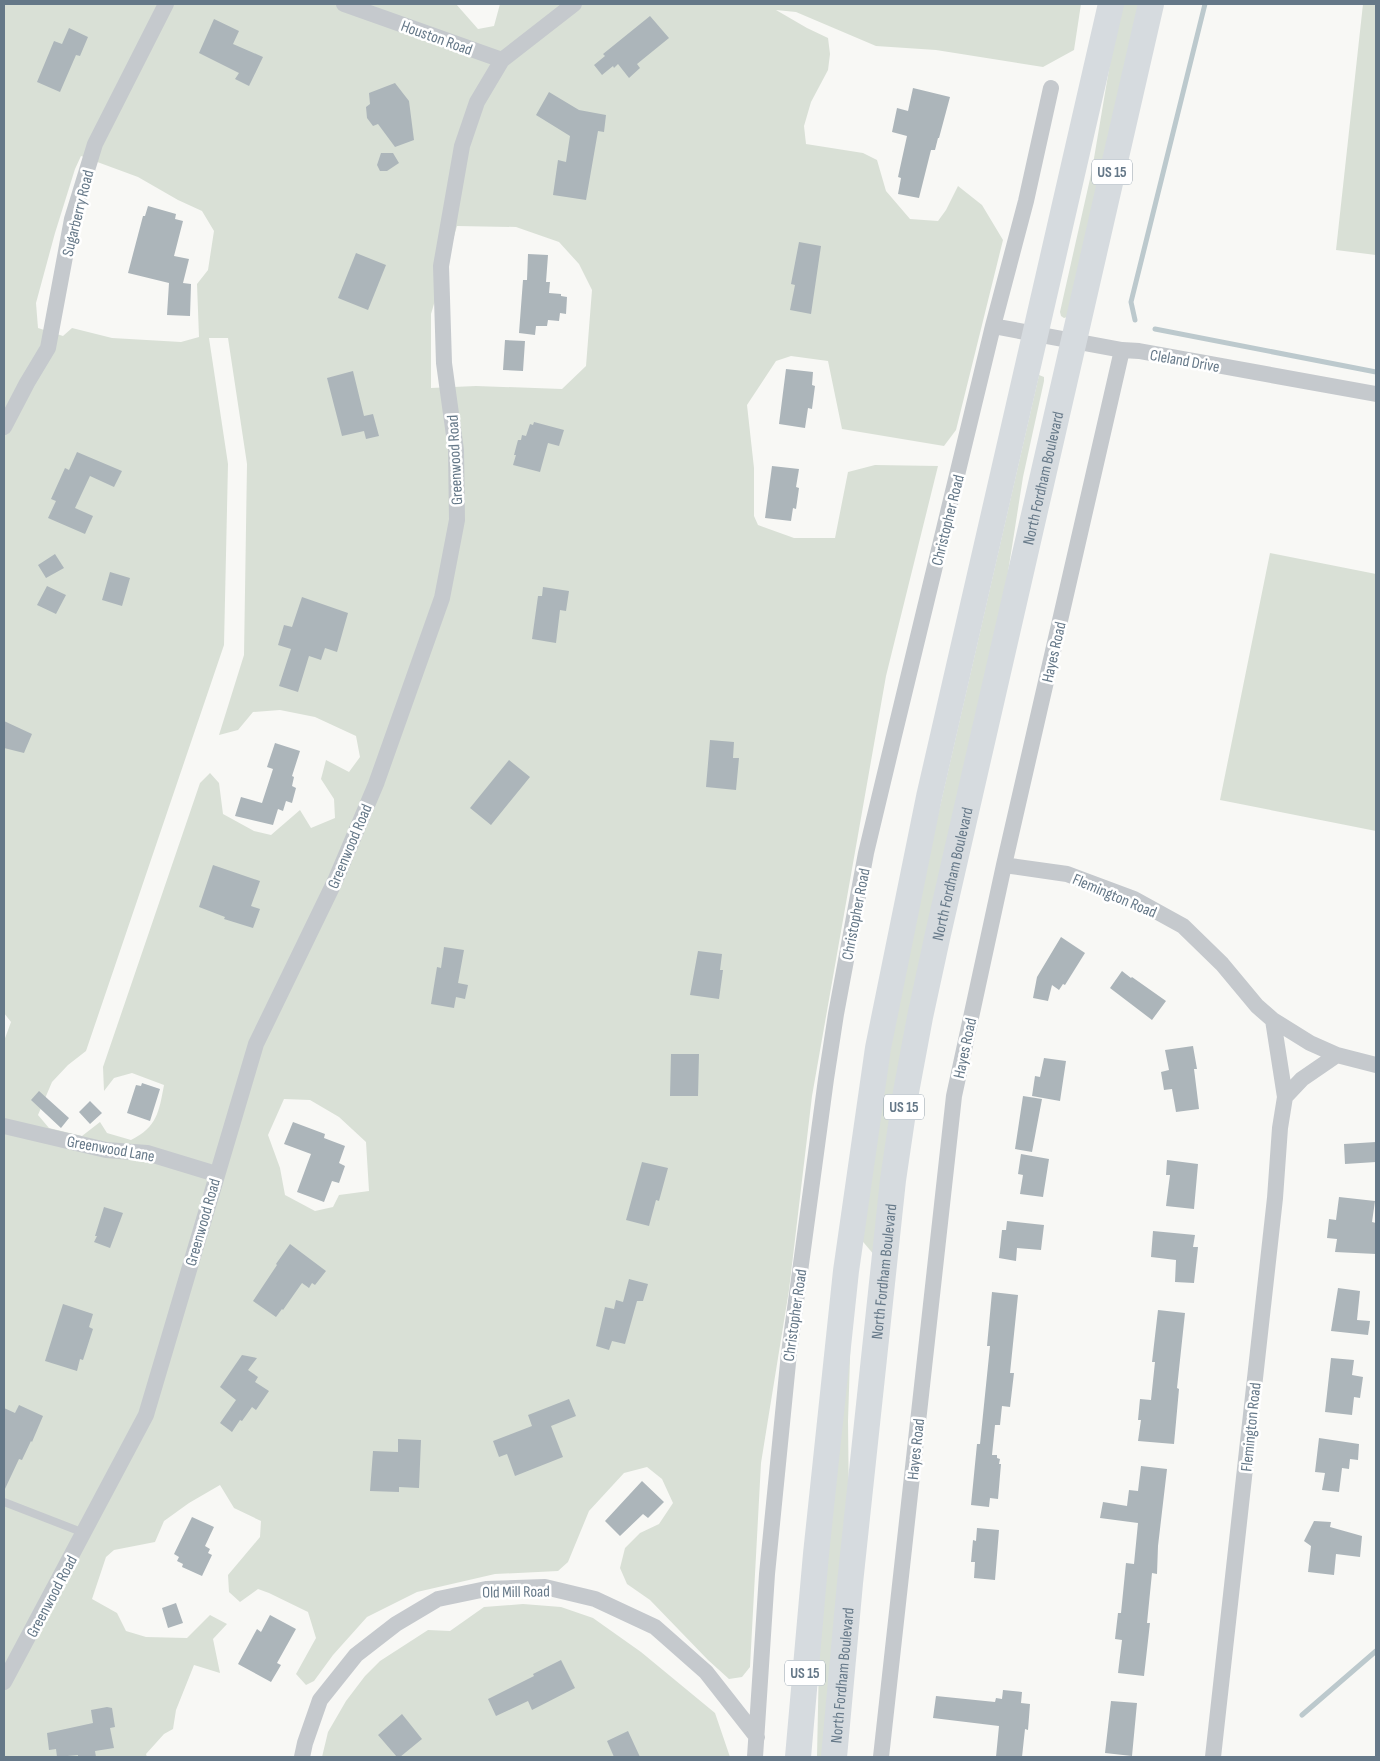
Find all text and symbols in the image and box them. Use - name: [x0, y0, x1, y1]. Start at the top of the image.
- street label: Houston Road: [398, 17, 475, 60]
- road number: US 15: [1092, 160, 1132, 184]
- street label: Sugarberry Road: [59, 168, 98, 258]
- street label: Cleland Drive: [1148, 346, 1221, 377]
- street label: North Fordham Boulevard: [1019, 410, 1068, 547]
- street label: Greenwood Road: [444, 414, 467, 505]
- street label: Christopher Road: [928, 473, 969, 568]
- street label: Hayes Road: [1038, 620, 1071, 684]
- street label: Greenwood Road: [324, 801, 377, 892]
- street label: North Fordham Boulevard: [929, 806, 978, 942]
- street label: Christopher Road: [838, 867, 875, 962]
- street label: Flemington Road: [1070, 870, 1159, 923]
- street label: Hayes Road: [950, 1016, 981, 1080]
- road number: US 15: [884, 1094, 924, 1120]
- street label: Greenwood Lane: [65, 1132, 156, 1167]
- street label: Greenwood Road: [182, 1176, 225, 1268]
- street label: North Fordham Boulevard: [868, 1203, 901, 1340]
- street label: Christopher Road: [780, 1268, 811, 1363]
- street label: Flemington Road: [1237, 1382, 1266, 1473]
- street label: Hayes Road: [904, 1418, 929, 1481]
- street label: Greenwood Road: [23, 1552, 82, 1641]
- street label: Old Mill Road: [482, 1582, 550, 1603]
- street label: North Fordham Boulevard: [827, 1607, 859, 1744]
- road number: US 15: [785, 1660, 825, 1686]

